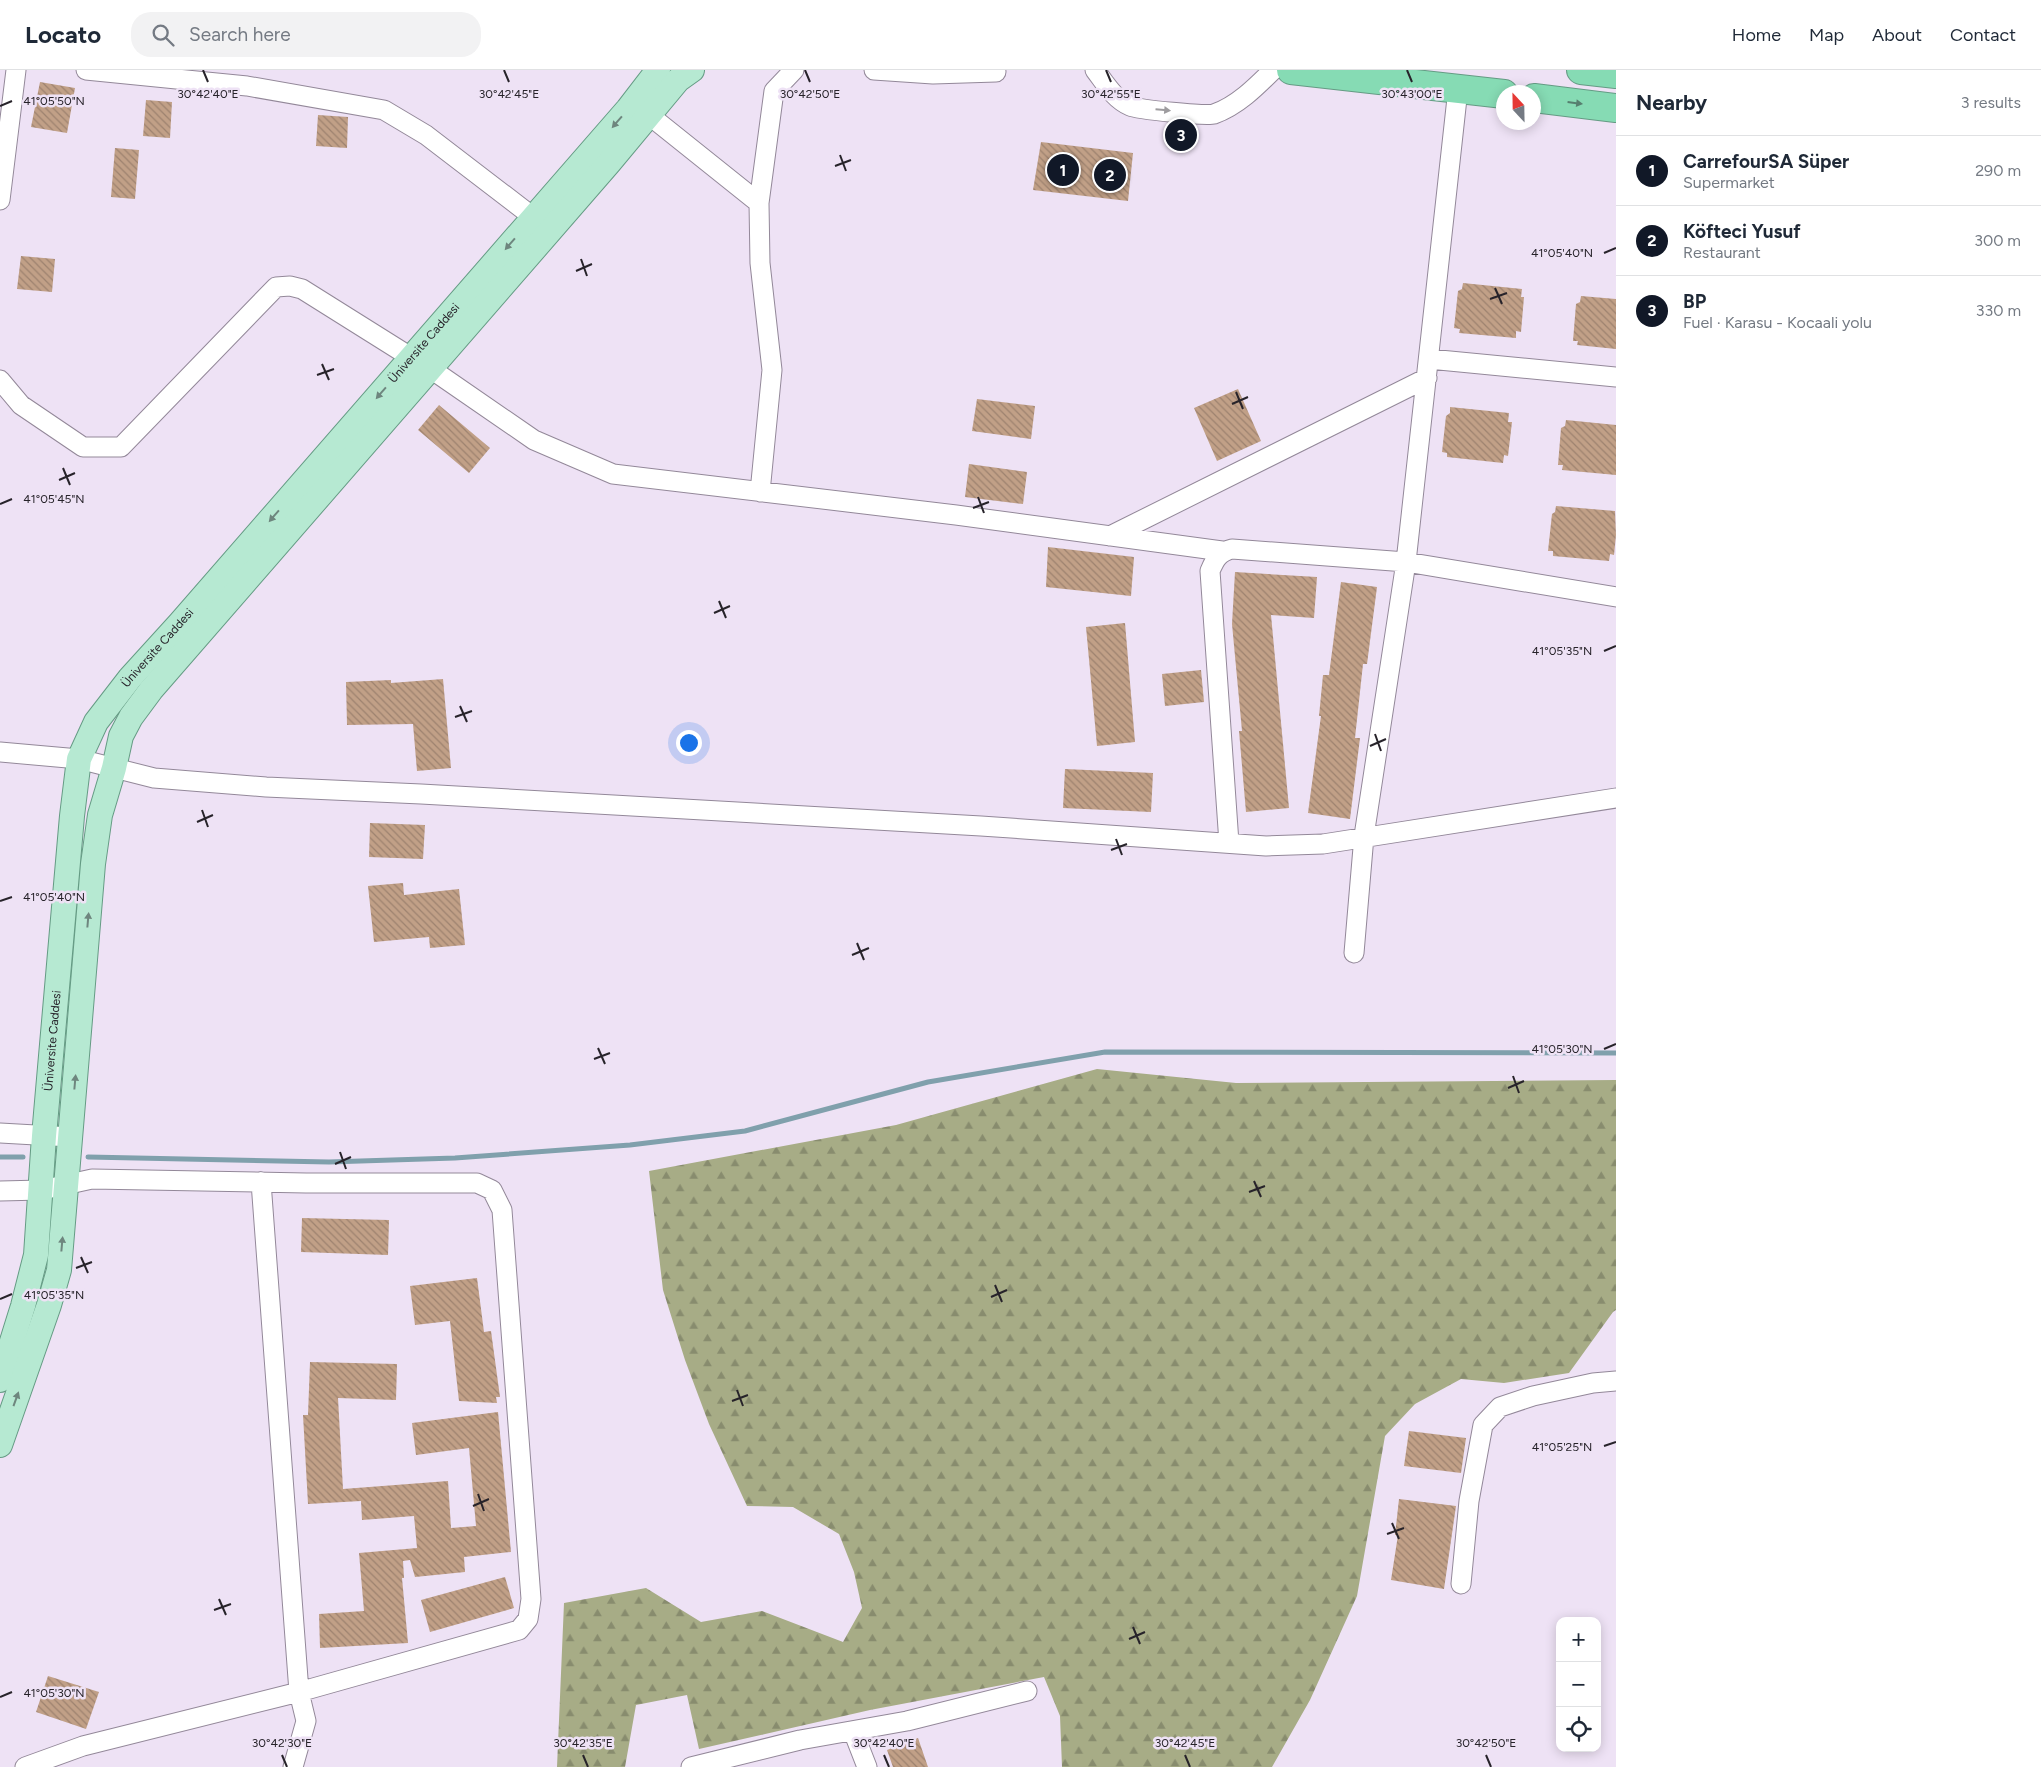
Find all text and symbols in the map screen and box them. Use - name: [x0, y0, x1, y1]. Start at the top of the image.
- search box: [131, 12, 481, 57]
- text: Locato: [25, 20, 101, 49]
- icon: search: [149, 21, 177, 49]
- text: Search here: [189, 23, 291, 46]
- text: Home: [1732, 24, 1781, 46]
- text: Map: [1809, 24, 1844, 46]
- text: About: [1872, 24, 1922, 46]
- text: Contact: [1950, 24, 2016, 46]
- north arrow: [1496, 85, 1541, 130]
- text: 30°42'40"E: [177, 87, 239, 101]
- text: 30°42'45"E: [479, 87, 539, 101]
- text: 30°42'50"E: [780, 87, 840, 101]
- text: 30°42'55"E: [1081, 87, 1141, 101]
- text: 30°43'00"E: [1381, 87, 1443, 101]
- text: Nearby: [1636, 90, 1707, 115]
- text: 3 results: [1961, 93, 2021, 112]
- text: 41°05'50"N: [23, 94, 85, 108]
- one-way arrow: [1567, 99, 1583, 107]
- one-way arrow: [1155, 107, 1171, 115]
- one-way arrow: [611, 115, 623, 127]
- pin: 3: [1165, 116, 1197, 154]
- text: CarrefourSA Süper: [1683, 150, 1849, 173]
- pin: 1: [1047, 151, 1079, 189]
- pin: 2: [1094, 156, 1126, 194]
- text: 1: [1649, 161, 1655, 180]
- text: 290 m: [1975, 161, 2021, 180]
- text: Supermarket: [1683, 173, 1775, 192]
- text: Köfteci Yusuf: [1683, 220, 1801, 243]
- text: 2: [1647, 231, 1657, 250]
- text: 300 m: [1974, 231, 2021, 250]
- one-way arrow: [505, 238, 516, 250]
- text: Restaurant: [1683, 243, 1761, 262]
- text: 41°05'40"N: [1531, 246, 1593, 260]
- text: BP: [1683, 290, 1706, 313]
- street label: Üniversite Caddesi: [386, 300, 462, 386]
- text: 3: [1648, 301, 1656, 320]
- text: 330 m: [1976, 301, 2021, 320]
- text: Fuel · Karasu - Kocaali yolu: [1683, 313, 1872, 332]
- one-way arrow: [375, 387, 386, 400]
- text: 41°05'45"N: [23, 492, 85, 506]
- one-way arrow: [268, 509, 279, 522]
- street label: Üniversite Caddesi: [118, 606, 196, 690]
- text: 41°05'35"N: [1532, 644, 1592, 658]
- your location: [676, 730, 702, 756]
- text: 41°05'40"N: [23, 890, 85, 904]
- one-way arrow: [84, 912, 92, 928]
- street label: Üniversite Caddesi: [41, 990, 64, 1092]
- text: 41°05'30"N: [1531, 1042, 1593, 1056]
- one-way arrow: [71, 1074, 79, 1090]
- one-way arrow: [58, 1236, 66, 1252]
- text: 41°05'35"N: [24, 1288, 84, 1302]
- one-way arrow: [13, 1392, 20, 1407]
- text: 41°05'25"N: [1532, 1440, 1592, 1454]
- map controls: [1556, 1617, 1601, 1752]
- button: +: [1556, 1617, 1601, 1662]
- button: −: [1556, 1662, 1601, 1707]
- text: 41°05'30"N: [23, 1686, 85, 1700]
- button: locate: [1556, 1707, 1601, 1752]
- text: 30°42'30"E: [252, 1736, 312, 1750]
- text: 30°42'35"E: [553, 1736, 613, 1750]
- text: 30°42'40"E: [853, 1736, 915, 1750]
- text: 30°42'45"E: [1155, 1736, 1215, 1750]
- text: 30°42'50"E: [1456, 1736, 1516, 1750]

